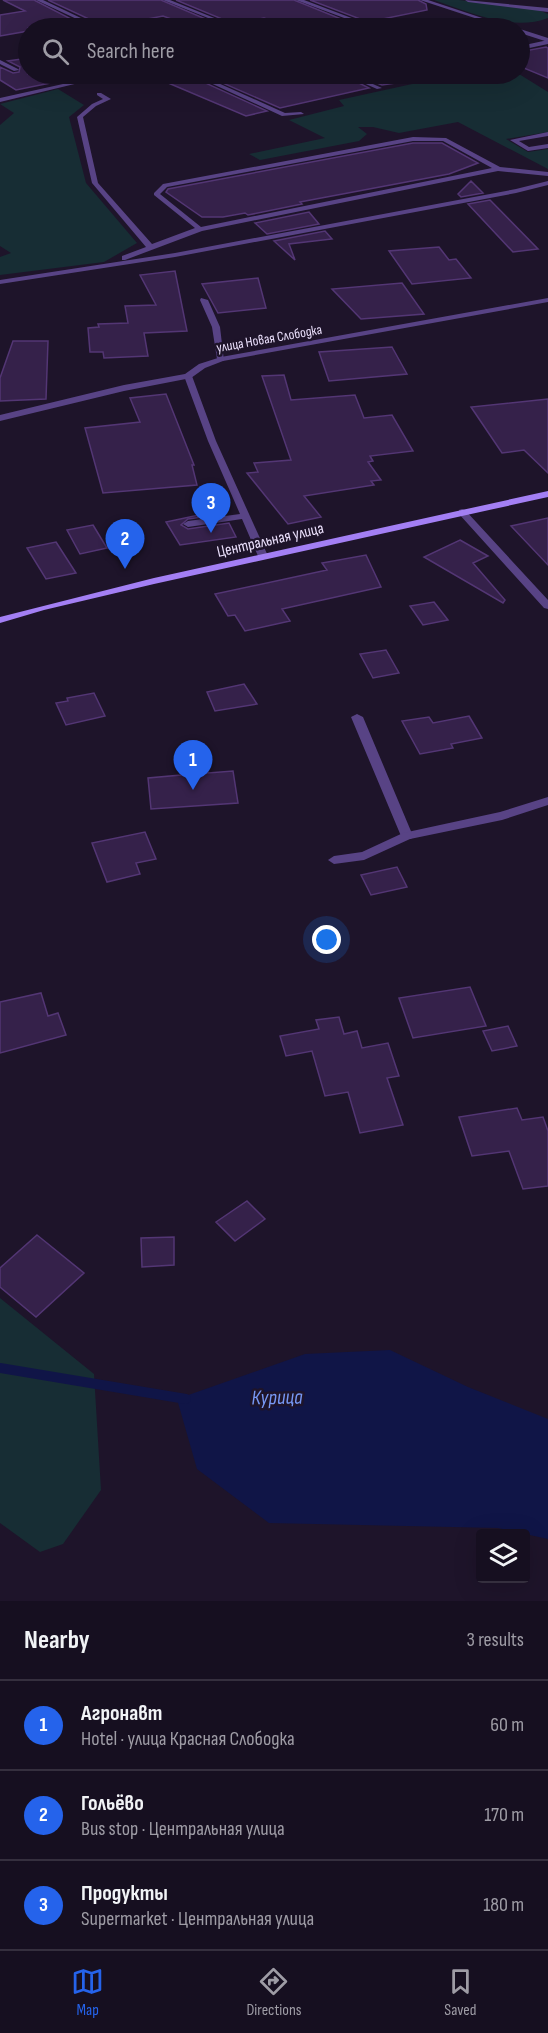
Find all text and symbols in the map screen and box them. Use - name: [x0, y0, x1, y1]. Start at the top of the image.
- search box: [18, 18, 530, 84]
- icon: search: [39, 35, 72, 68]
- text: Search here: [87, 38, 174, 65]
- street label: улица Новая Слободка: [215, 321, 323, 356]
- pin: 3: [192, 484, 230, 533]
- street label: Центральная улица: [215, 519, 326, 562]
- pin: 2: [106, 520, 144, 569]
- pin: 1: [174, 740, 212, 790]
- your location: [312, 925, 341, 954]
- water label: Курица: [251, 1385, 303, 1410]
- map controls: [476, 1529, 530, 1583]
- button: layers: [476, 1529, 530, 1583]
- text: Nearby: [24, 1625, 90, 1656]
- text: 3 results: [467, 1628, 524, 1652]
- text: Агронавт: [81, 1700, 162, 1727]
- text: 1: [40, 1713, 47, 1737]
- text: 60 m: [490, 1713, 524, 1737]
- text: Hotel · улица Красная Слободка: [81, 1727, 295, 1751]
- text: Гольёво: [81, 1790, 144, 1817]
- text: 2: [39, 1803, 48, 1827]
- text: 170 m: [484, 1803, 524, 1827]
- text: Bus stop · Центральная улица: [81, 1817, 285, 1841]
- text: Продукты: [81, 1880, 168, 1907]
- text: 3: [39, 1893, 48, 1917]
- text: 180 m: [483, 1893, 524, 1917]
- text: Supermarket · Центральная улица: [81, 1907, 314, 1931]
- tab: Map: [71, 1965, 104, 2020]
- tab: Directions: [246, 1965, 302, 2020]
- tab: Saved: [444, 1965, 477, 2020]

